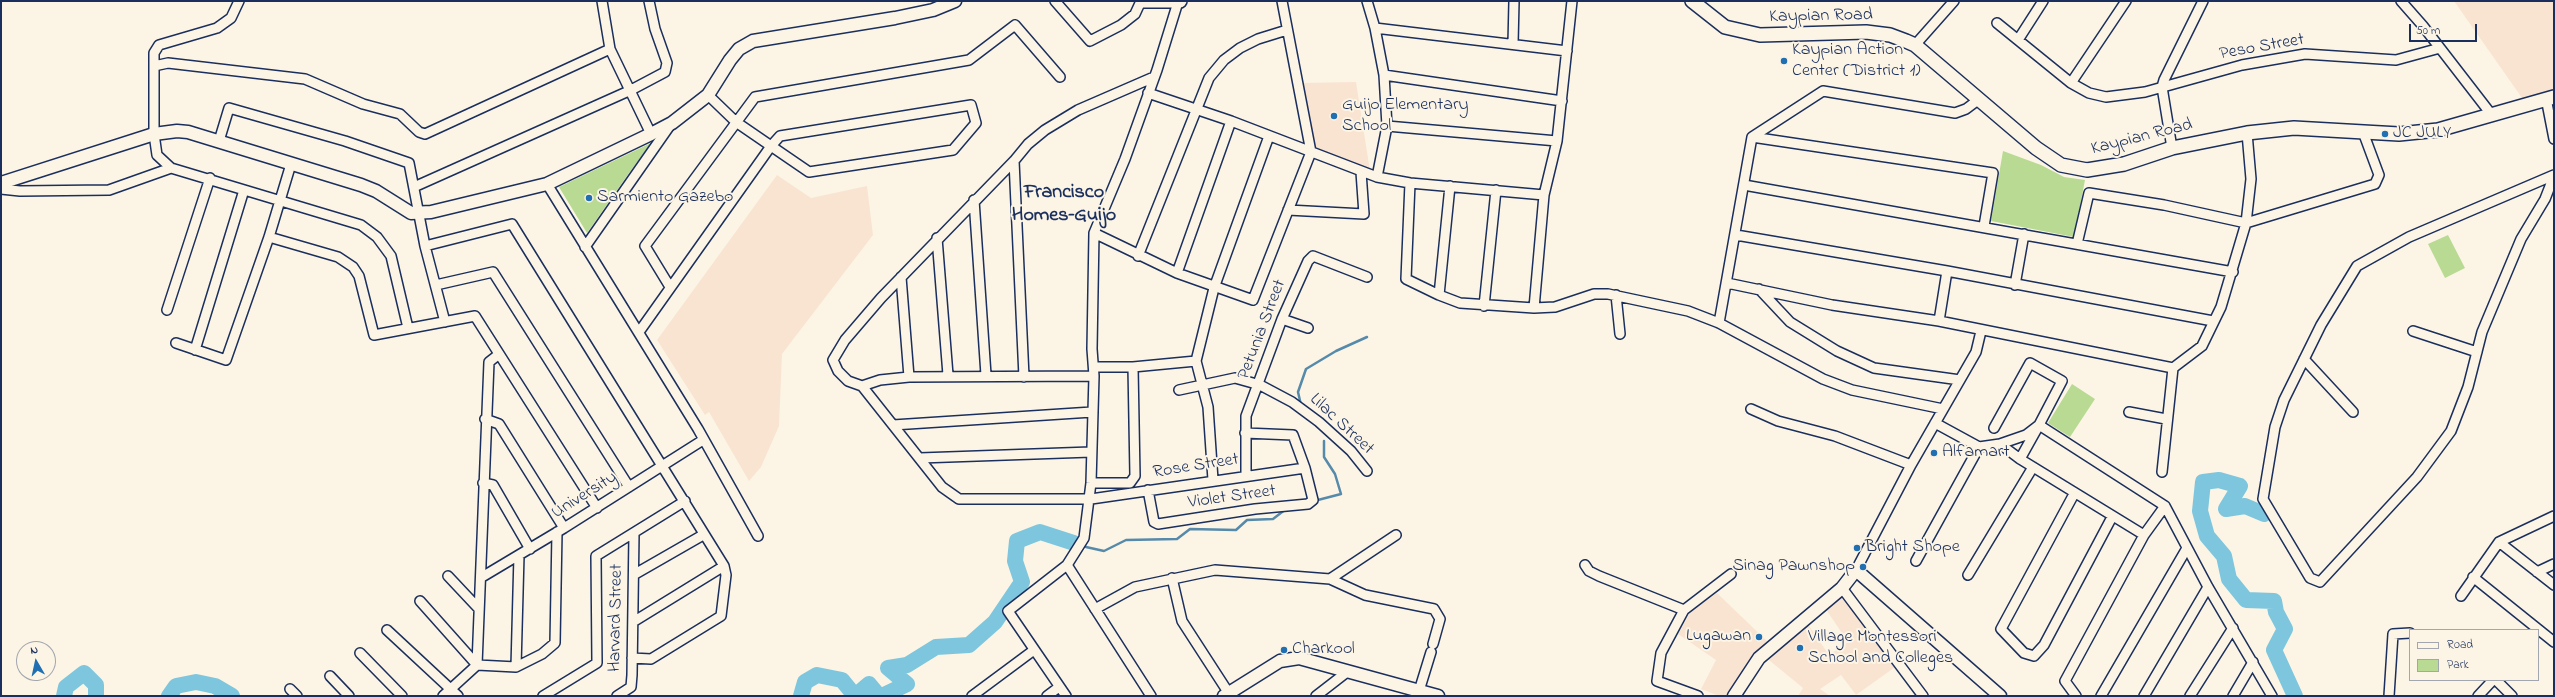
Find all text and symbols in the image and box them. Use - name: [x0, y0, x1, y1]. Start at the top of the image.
- street label: Kaypian Road: [1769, 5, 1873, 29]
- scale bar: [2411, 16, 2479, 42]
- text: 50 m: [2416, 22, 2440, 40]
- street label: Peso Street: [2218, 30, 2306, 66]
- place label: Kaypian Action Center (District 1): [1792, 40, 1921, 82]
- marker: Kaypian Action Center (District 1): [1779, 56, 1789, 66]
- place label: Guijo Elementary School: [1342, 95, 1468, 138]
- marker: Guijo Elementary School: [1329, 111, 1339, 121]
- street label: Kaypian Road: [2089, 115, 2195, 161]
- place label: JC JULY: [2393, 123, 2451, 145]
- marker: JC JULY: [2380, 129, 2390, 139]
- district label: Francisco Homes–Guijo: [1012, 182, 1116, 229]
- place label: Sarmiento Gazebo: [597, 187, 733, 209]
- marker: Sarmiento Gazebo: [584, 193, 594, 203]
- street label: Petunia Street: [1234, 277, 1292, 383]
- street label: Lilac Street: [1304, 390, 1378, 460]
- place label: Alfamart: [1942, 442, 2009, 464]
- marker: Alfamart: [1929, 448, 1939, 458]
- street label: Rose Street: [1152, 450, 1240, 484]
- street label: University: [548, 467, 622, 525]
- street label: Violet Street: [1187, 481, 1277, 515]
- place label: Bright Shope: [1865, 537, 1960, 559]
- marker: Bright Shope: [1852, 543, 1862, 553]
- place label: Sinag Pawnshop: [1732, 556, 1855, 578]
- marker: Sinag Pawnshop: [1858, 562, 1868, 572]
- street label: Harvard Street: [605, 564, 629, 672]
- place label: Lugawan: [1686, 626, 1751, 648]
- place label: Village Montessori School and Colleges: [1808, 627, 1953, 670]
- legend: [2409, 629, 2539, 681]
- marker: Lugawan: [1754, 632, 1764, 642]
- text: Road: [2447, 636, 2473, 654]
- place label: Charkool: [1292, 639, 1355, 661]
- north arrow: [16, 641, 56, 681]
- text: N: [29, 642, 39, 659]
- marker: Village Montessori School and Colleges: [1795, 643, 1805, 653]
- marker: Charkool: [1279, 645, 1289, 655]
- text: Park: [2447, 656, 2469, 674]

